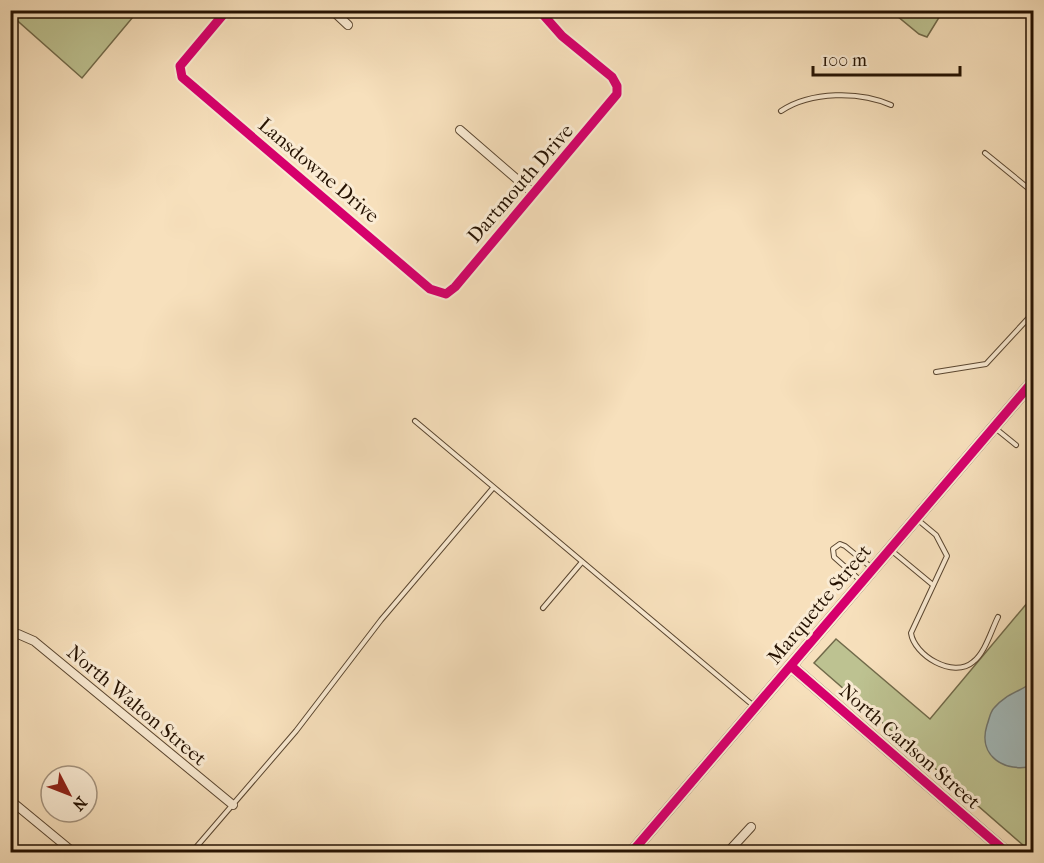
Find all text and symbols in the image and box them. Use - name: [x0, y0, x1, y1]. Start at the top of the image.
- scale bar: [813, 39, 960, 77]
- text: 100 m: [822, 50, 867, 71]
- street label: Lansdowne Drive: [254, 113, 384, 228]
- street label: Dartmouth Drive: [463, 119, 578, 247]
- street label: Marquette Street: [763, 540, 876, 669]
- street label: North Walton Street: [62, 640, 211, 770]
- street label: North Carlson Street: [835, 679, 985, 814]
- north arrow: [39, 764, 99, 824]
- text: N: [68, 793, 91, 815]

